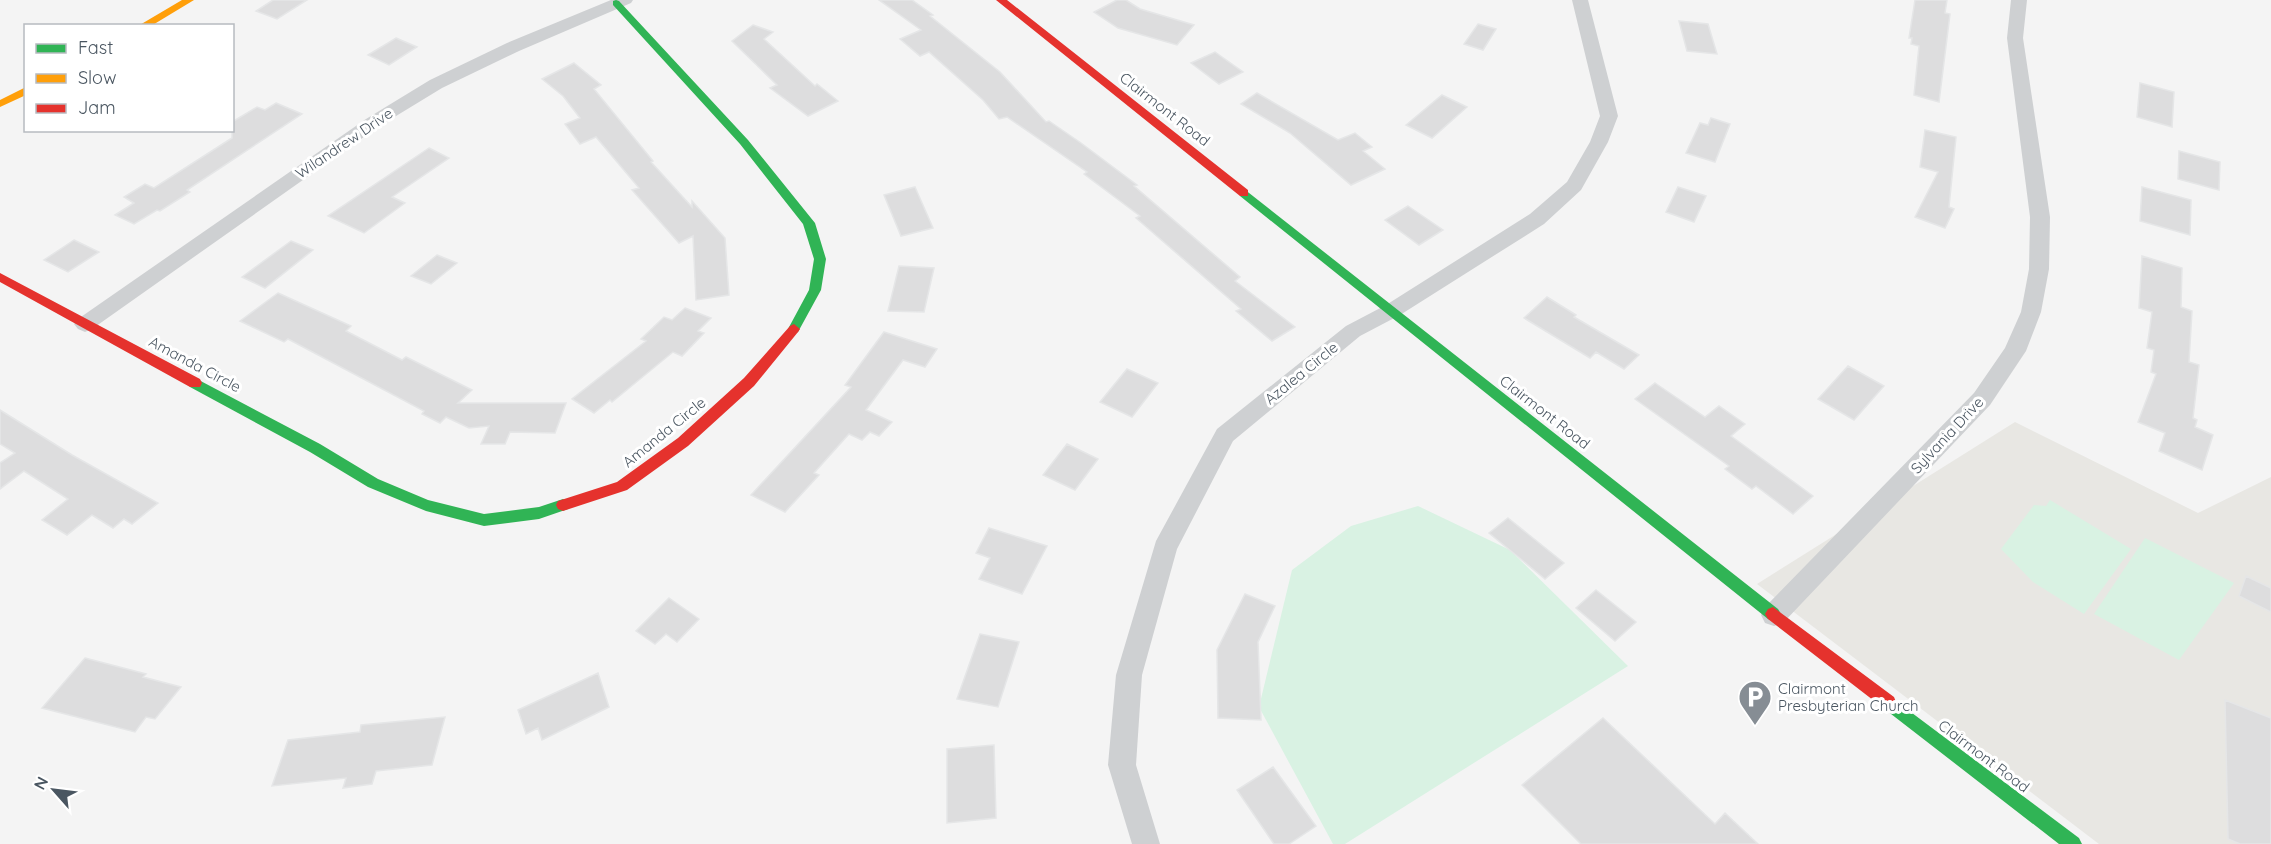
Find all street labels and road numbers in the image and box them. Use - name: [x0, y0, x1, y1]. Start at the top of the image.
- street label: Clairmont Road: [1116, 68, 1214, 150]
- street label: Wilandrew Drive: [292, 103, 396, 183]
- street label: Amanda Circle: [146, 332, 244, 396]
- street label: Azalea Circle: [1260, 338, 1342, 408]
- street label: Clairmont Road: [1496, 371, 1594, 453]
- street label: Amanda Circle: [619, 393, 709, 471]
- street label: Sylvania Drive: [1907, 393, 1987, 477]
- street label: Clairmont Road: [1935, 716, 2033, 796]

